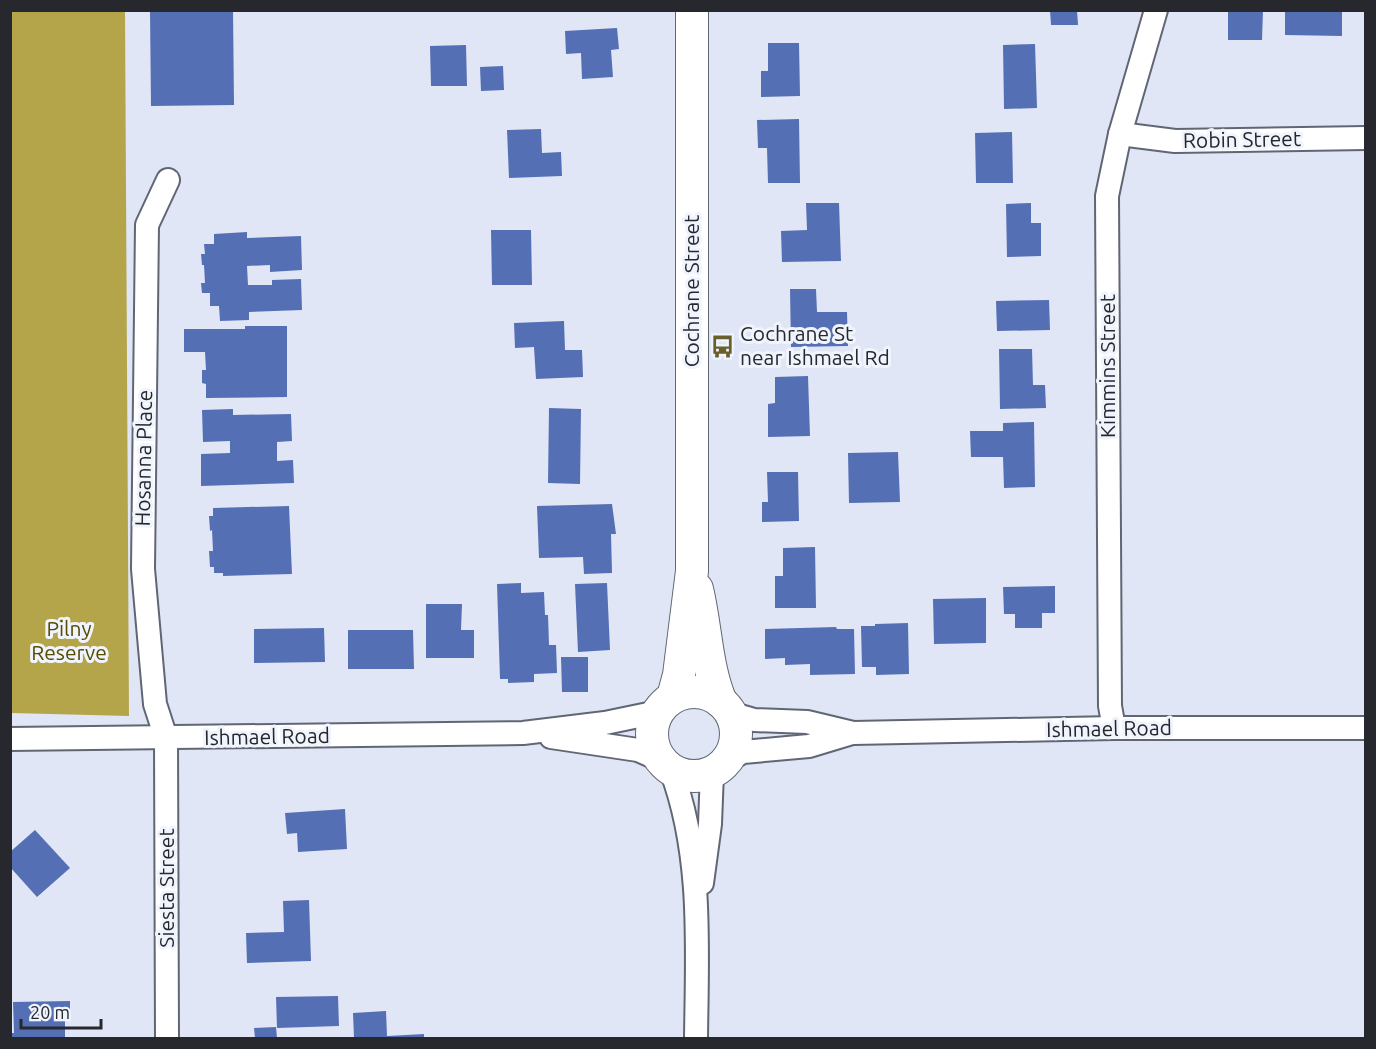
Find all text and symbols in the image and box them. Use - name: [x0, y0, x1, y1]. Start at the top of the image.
- street label: Robin Street: [1183, 126, 1301, 152]
- street label: Cochrane Street: [679, 215, 703, 367]
- street label: Kimmins Street: [1095, 294, 1119, 438]
- place label: Cochrane St near Ishmael Rd: [740, 321, 890, 369]
- bus stop icon: Cochrane St near Ishmael Rd: [709, 333, 735, 359]
- street label: Hosanna Place: [130, 389, 156, 526]
- park label: Pilny Reserve: [31, 616, 107, 664]
- street label: Ishmael Road: [1046, 715, 1172, 741]
- street label: Ishmael Road: [204, 723, 330, 749]
- street label: Siesta Street: [154, 828, 178, 948]
- scale bar: [21, 992, 100, 1030]
- text: 20 m: [30, 1002, 70, 1022]

